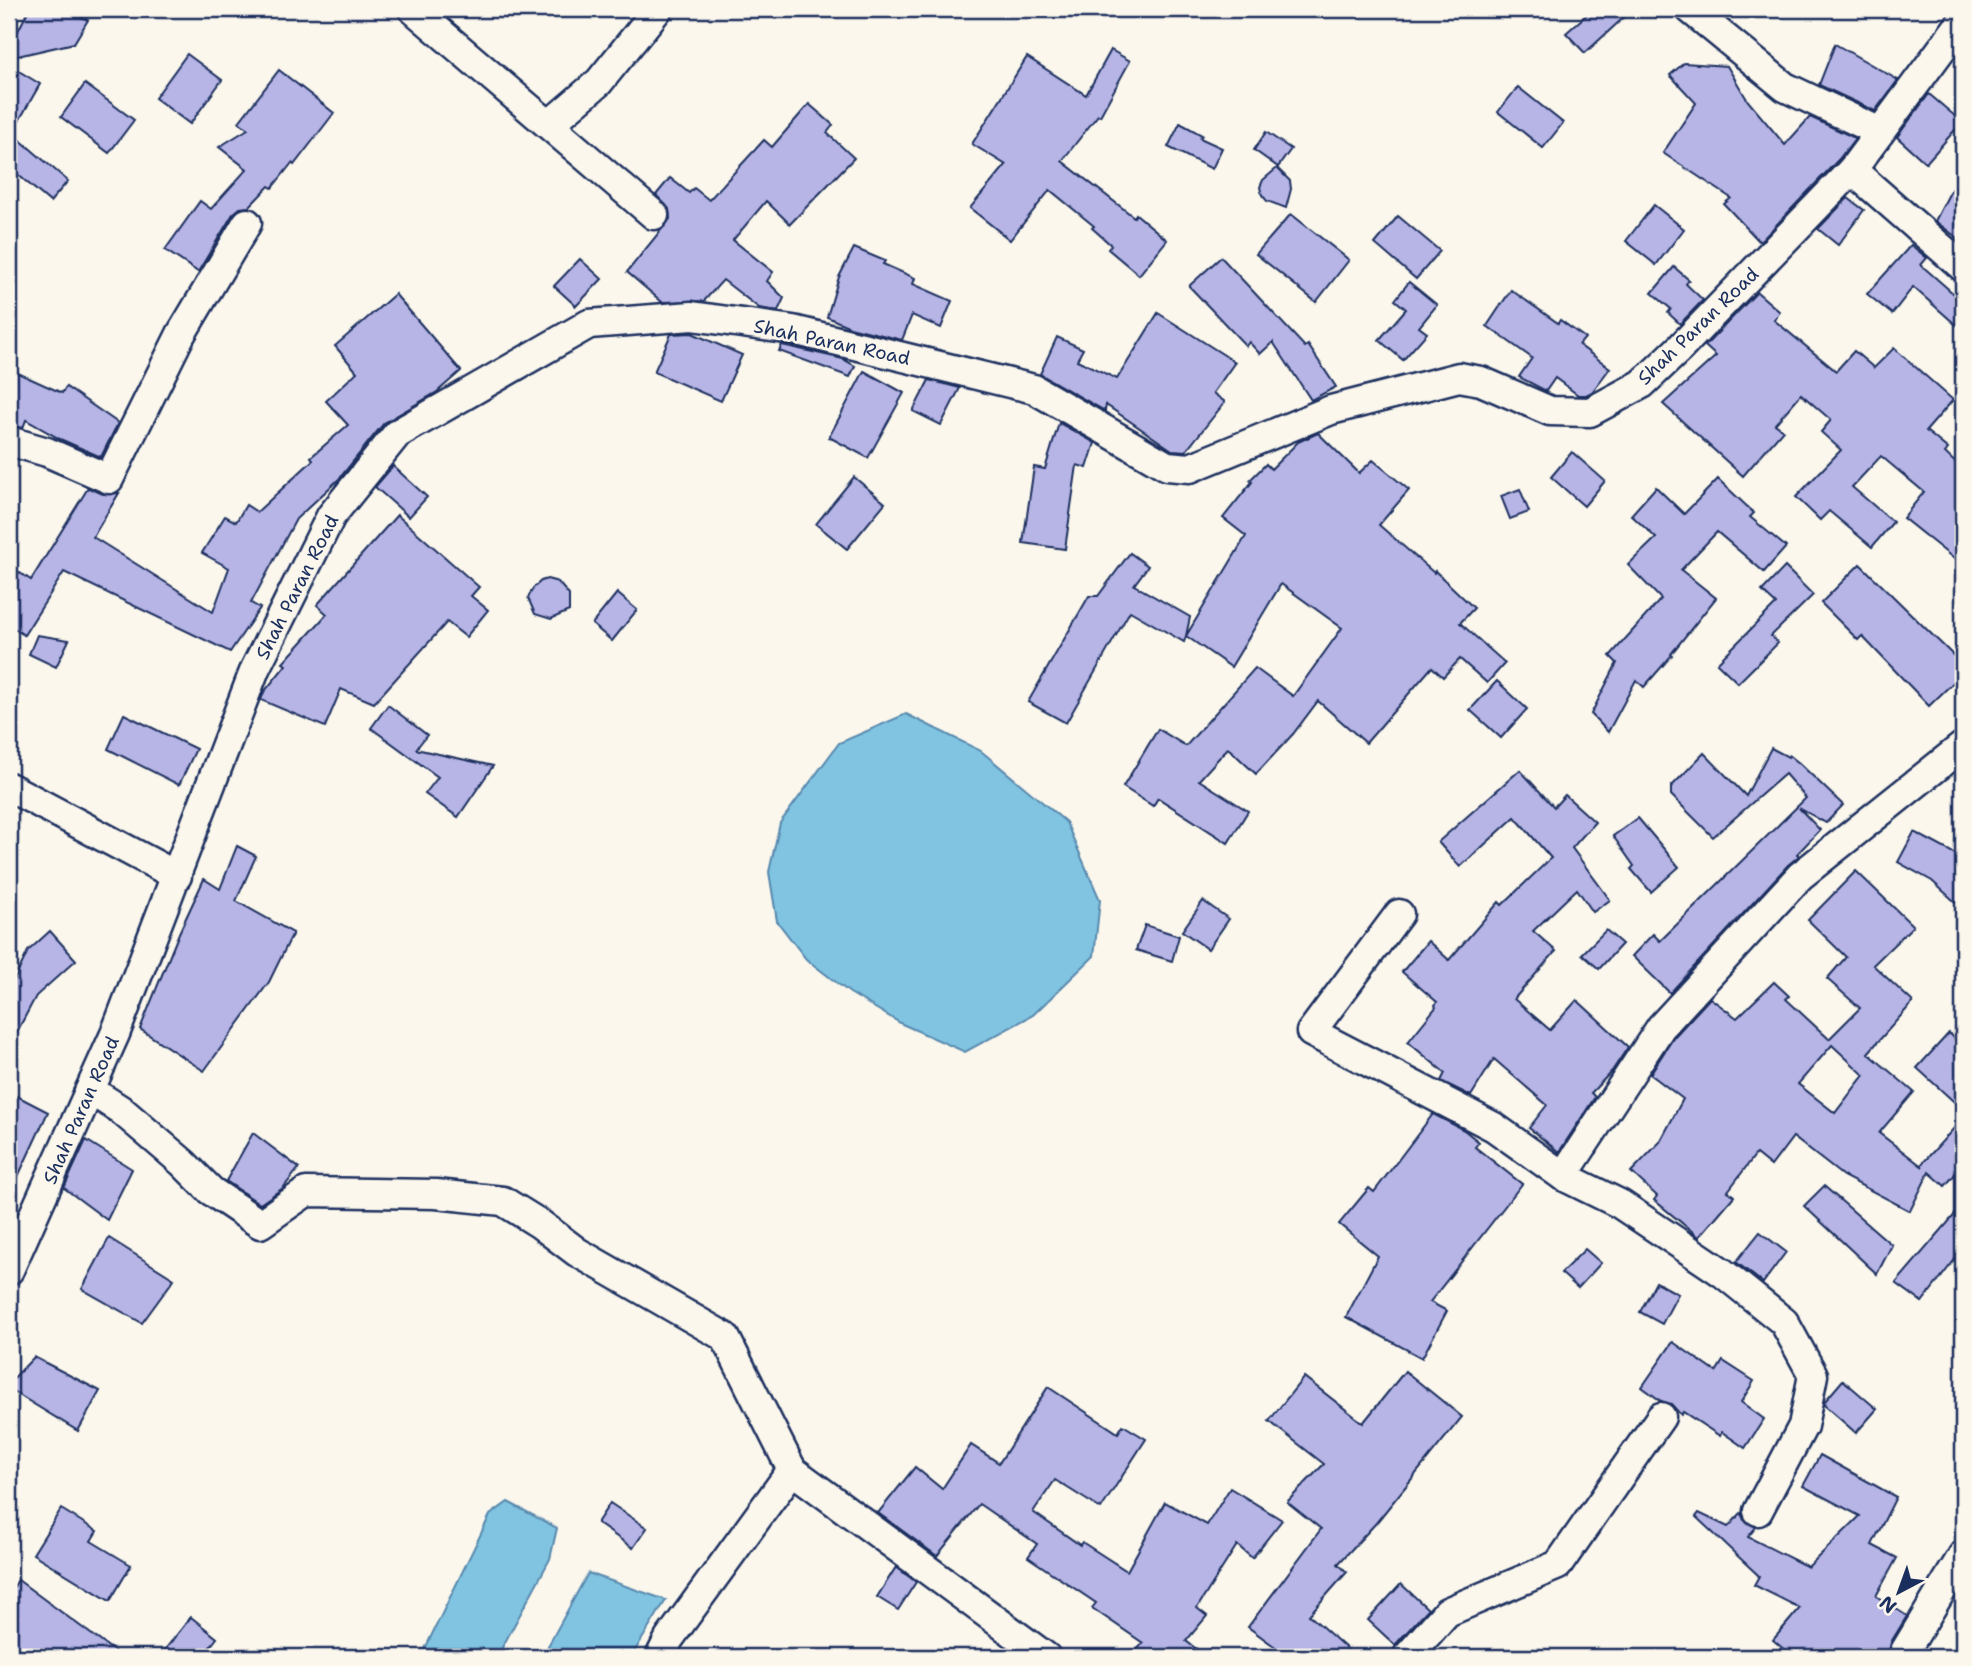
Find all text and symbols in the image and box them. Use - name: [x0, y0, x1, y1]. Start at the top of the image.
- street label: Shah Paran Road: [1632, 262, 1764, 390]
- street label: Shah Paran Road: [752, 313, 912, 371]
- street label: Shah Paran Road: [250, 510, 344, 664]
- street label: Shah Paran Road: [37, 1032, 125, 1188]
- north arrow: [1864, 1558, 1934, 1628]
- text: N: [1874, 1590, 1902, 1619]

